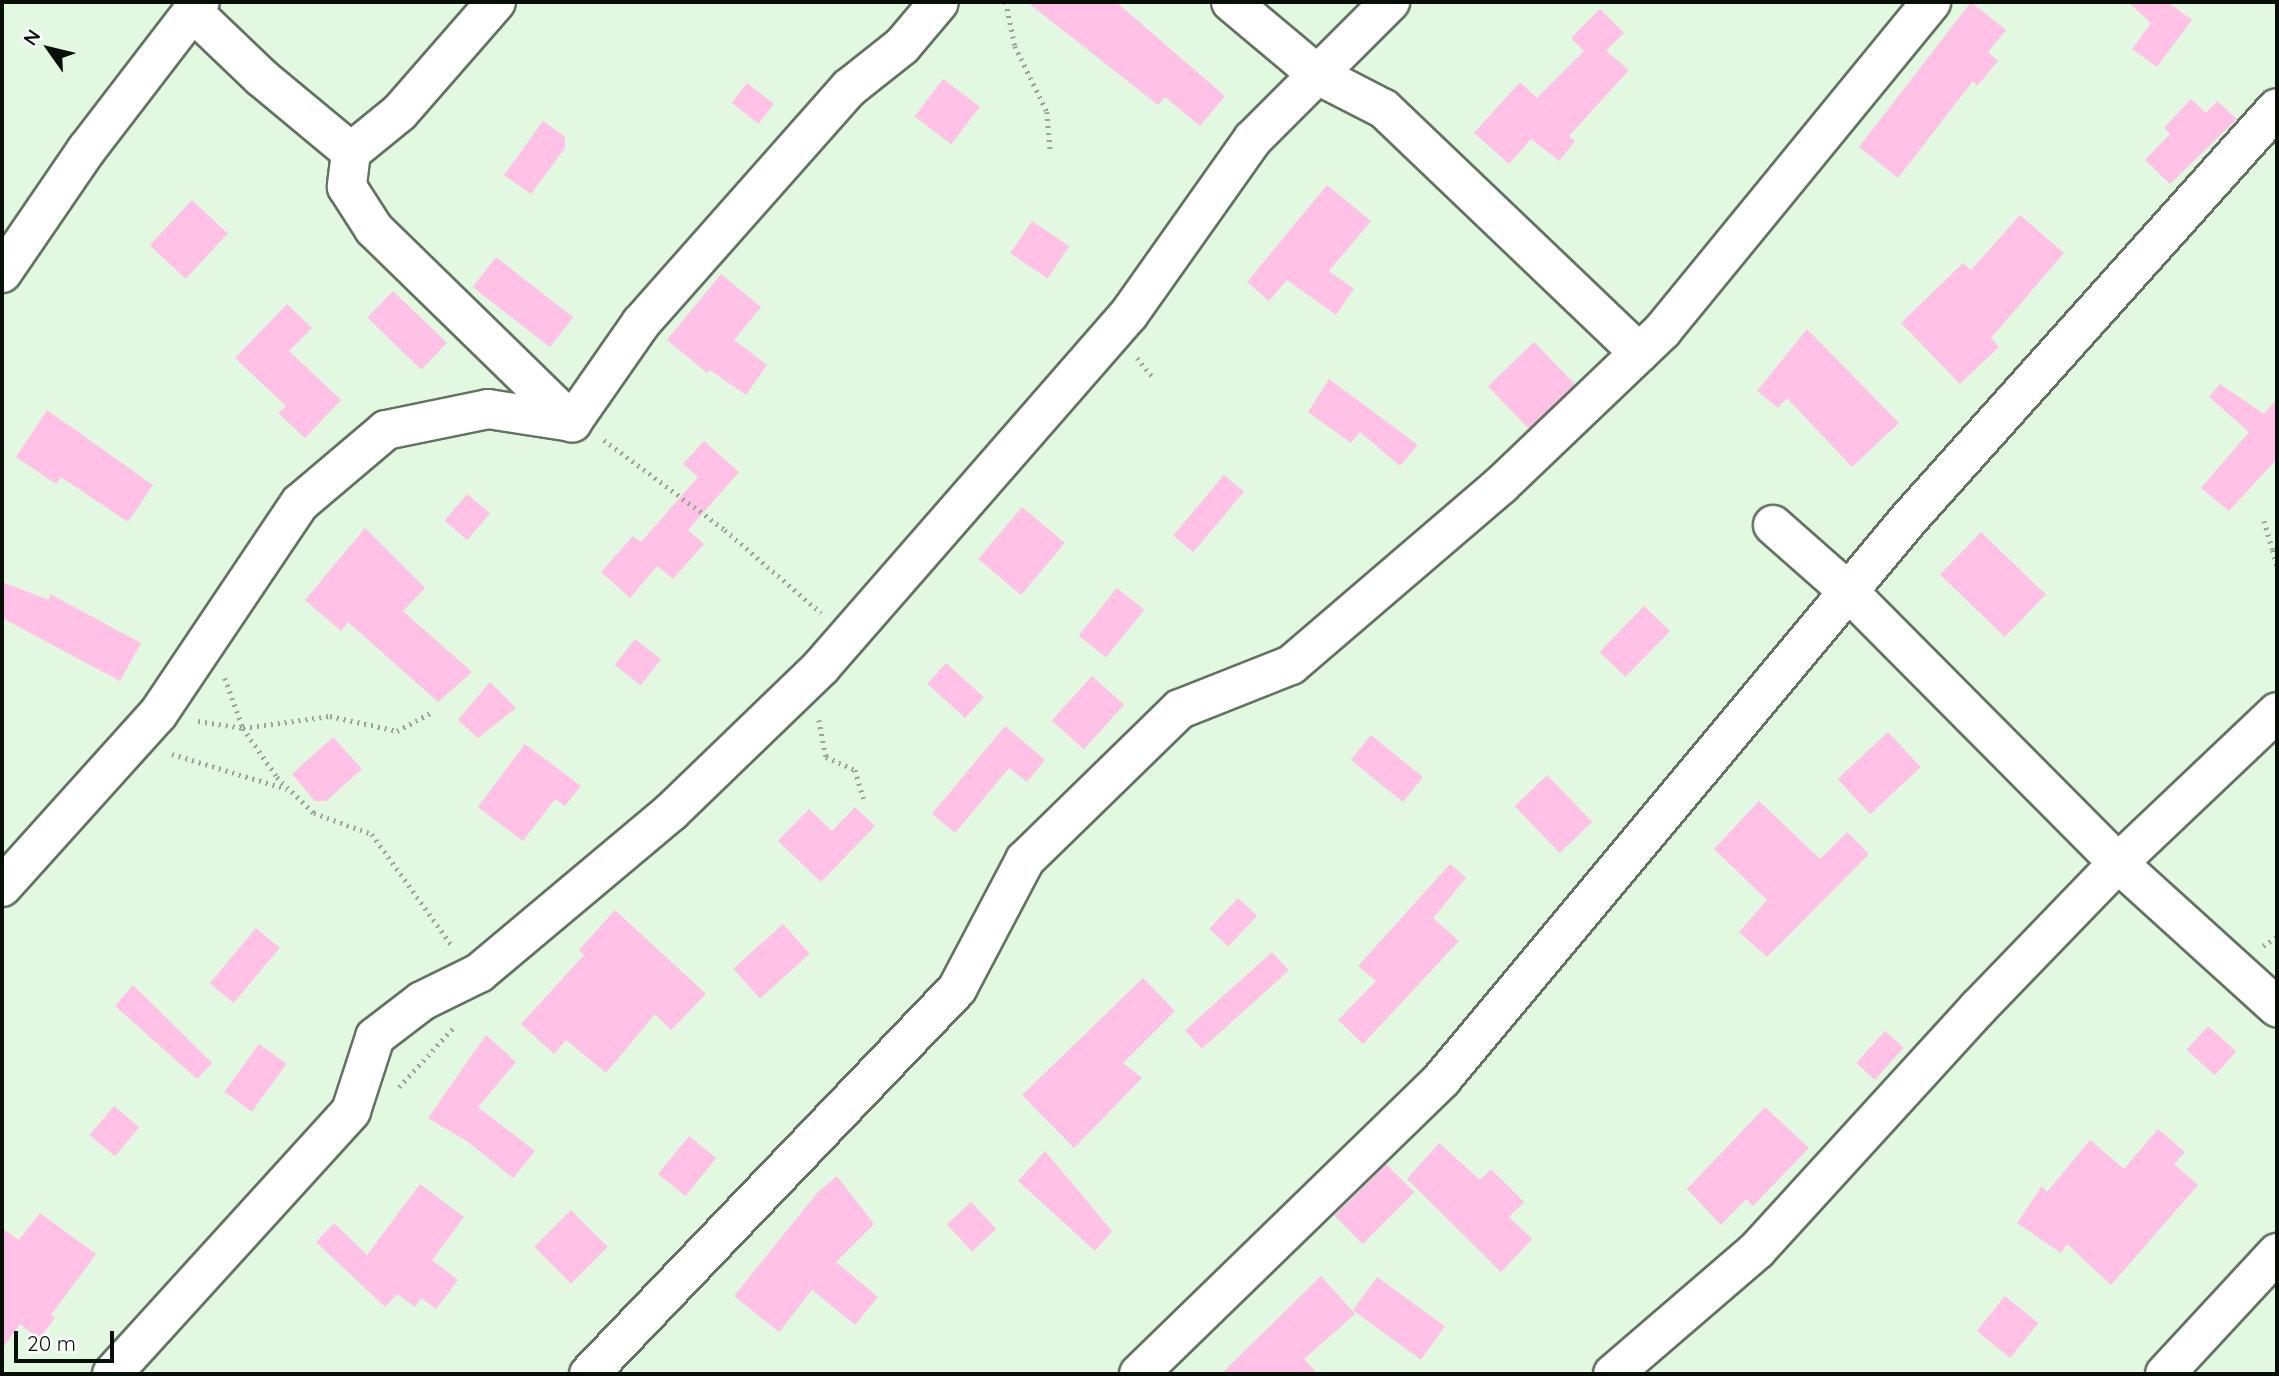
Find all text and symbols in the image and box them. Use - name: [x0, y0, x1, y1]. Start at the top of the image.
- north arrow: [14, 14, 84, 84]
- text: N: [18, 25, 45, 50]
- scale bar: [18, 1316, 117, 1360]
- text: 20 m: [27, 1330, 76, 1356]

